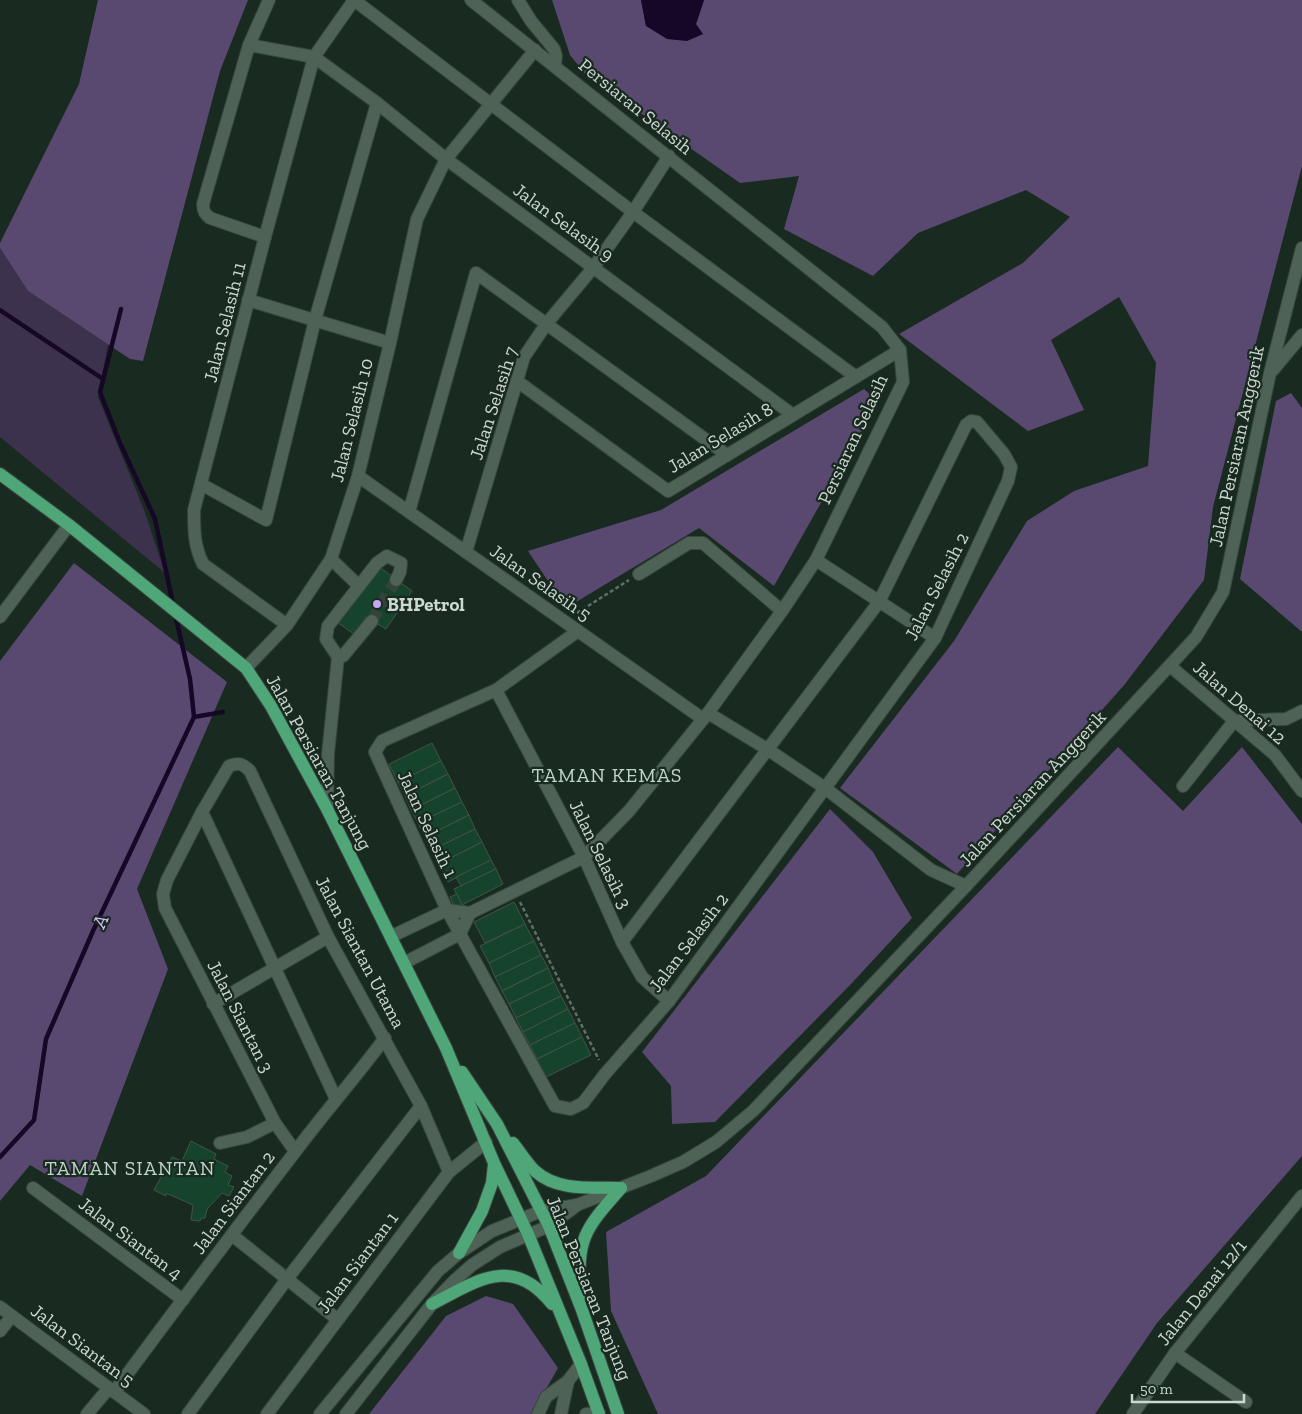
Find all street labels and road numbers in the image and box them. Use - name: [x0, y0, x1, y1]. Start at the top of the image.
- street label: Persiaran Selasih: [574, 53, 698, 160]
- street label: Jalan Selasih 9: [509, 178, 618, 267]
- street label: Jalan Selasih 11: [198, 260, 251, 385]
- street label: Jalan Persiaran Anggerik: [1204, 343, 1269, 549]
- street label: Jalan Selasih 7: [464, 344, 523, 463]
- street label: Jalan Selasih 10: [325, 356, 378, 484]
- street label: Persiaran Selasih: [812, 371, 893, 508]
- street label: Jalan Selasih 8: [663, 397, 777, 478]
- street label: Jalan Selasih 2: [899, 528, 974, 644]
- street label: Jalan Selasih 5: [486, 539, 596, 626]
- street label: Jalan Denai 12: [1188, 656, 1291, 749]
- street label: Jalan Persiaran Tanjung: [262, 671, 378, 854]
- street label: Jalan Persiaran Anggerik: [954, 705, 1111, 871]
- street label: Jalan Selasih 1: [393, 767, 462, 882]
- street label: Jalan Selasih 3: [564, 796, 637, 912]
- street label: Jalan Siantan Utama: [311, 872, 410, 1032]
- street label: Jalan Selasih 2: [644, 888, 733, 996]
- street label: Jalan Siantan 3: [202, 956, 279, 1076]
- street label: Jalan Siantan 2: [187, 1146, 280, 1259]
- street label: Jalan Siantan 4: [74, 1192, 187, 1285]
- street label: Jalan Persiaran Tanjung: [542, 1193, 637, 1384]
- street label: Jalan Siantan 1: [312, 1207, 403, 1318]
- street label: Jalan Denai 12/1: [1152, 1235, 1251, 1350]
- street label: Jalan Siantan 5: [26, 1299, 139, 1392]

